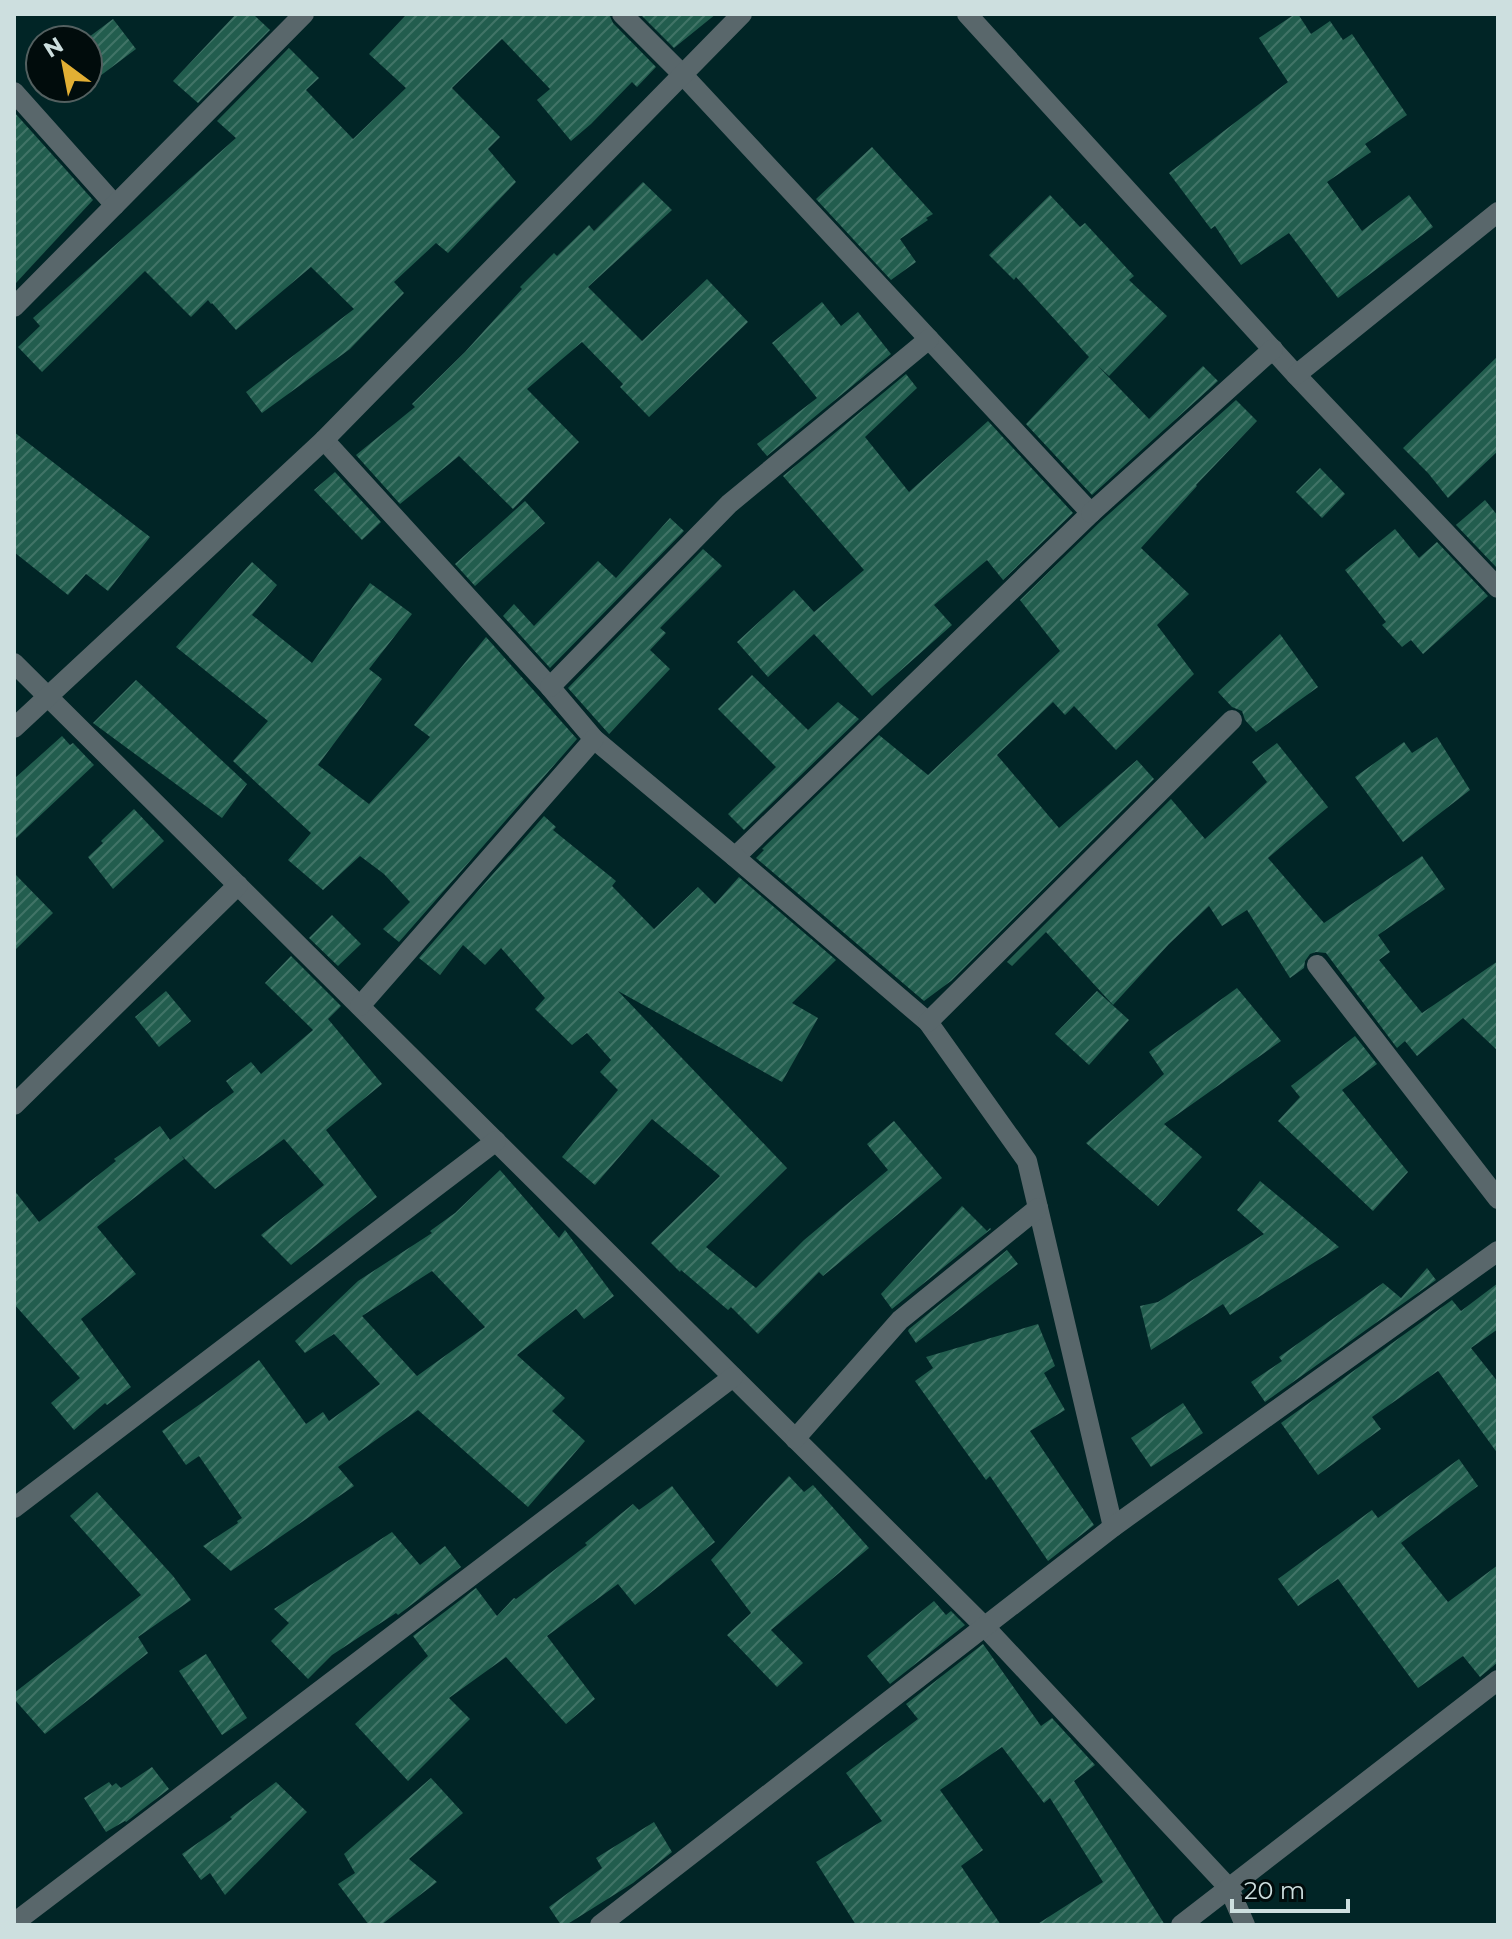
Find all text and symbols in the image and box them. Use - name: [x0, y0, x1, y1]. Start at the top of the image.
- north arrow: [24, 24, 104, 104]
- text: N: [39, 31, 68, 64]
- scale bar: [1232, 1863, 1348, 1913]
- text: 20 m: [1244, 1876, 1305, 1905]

